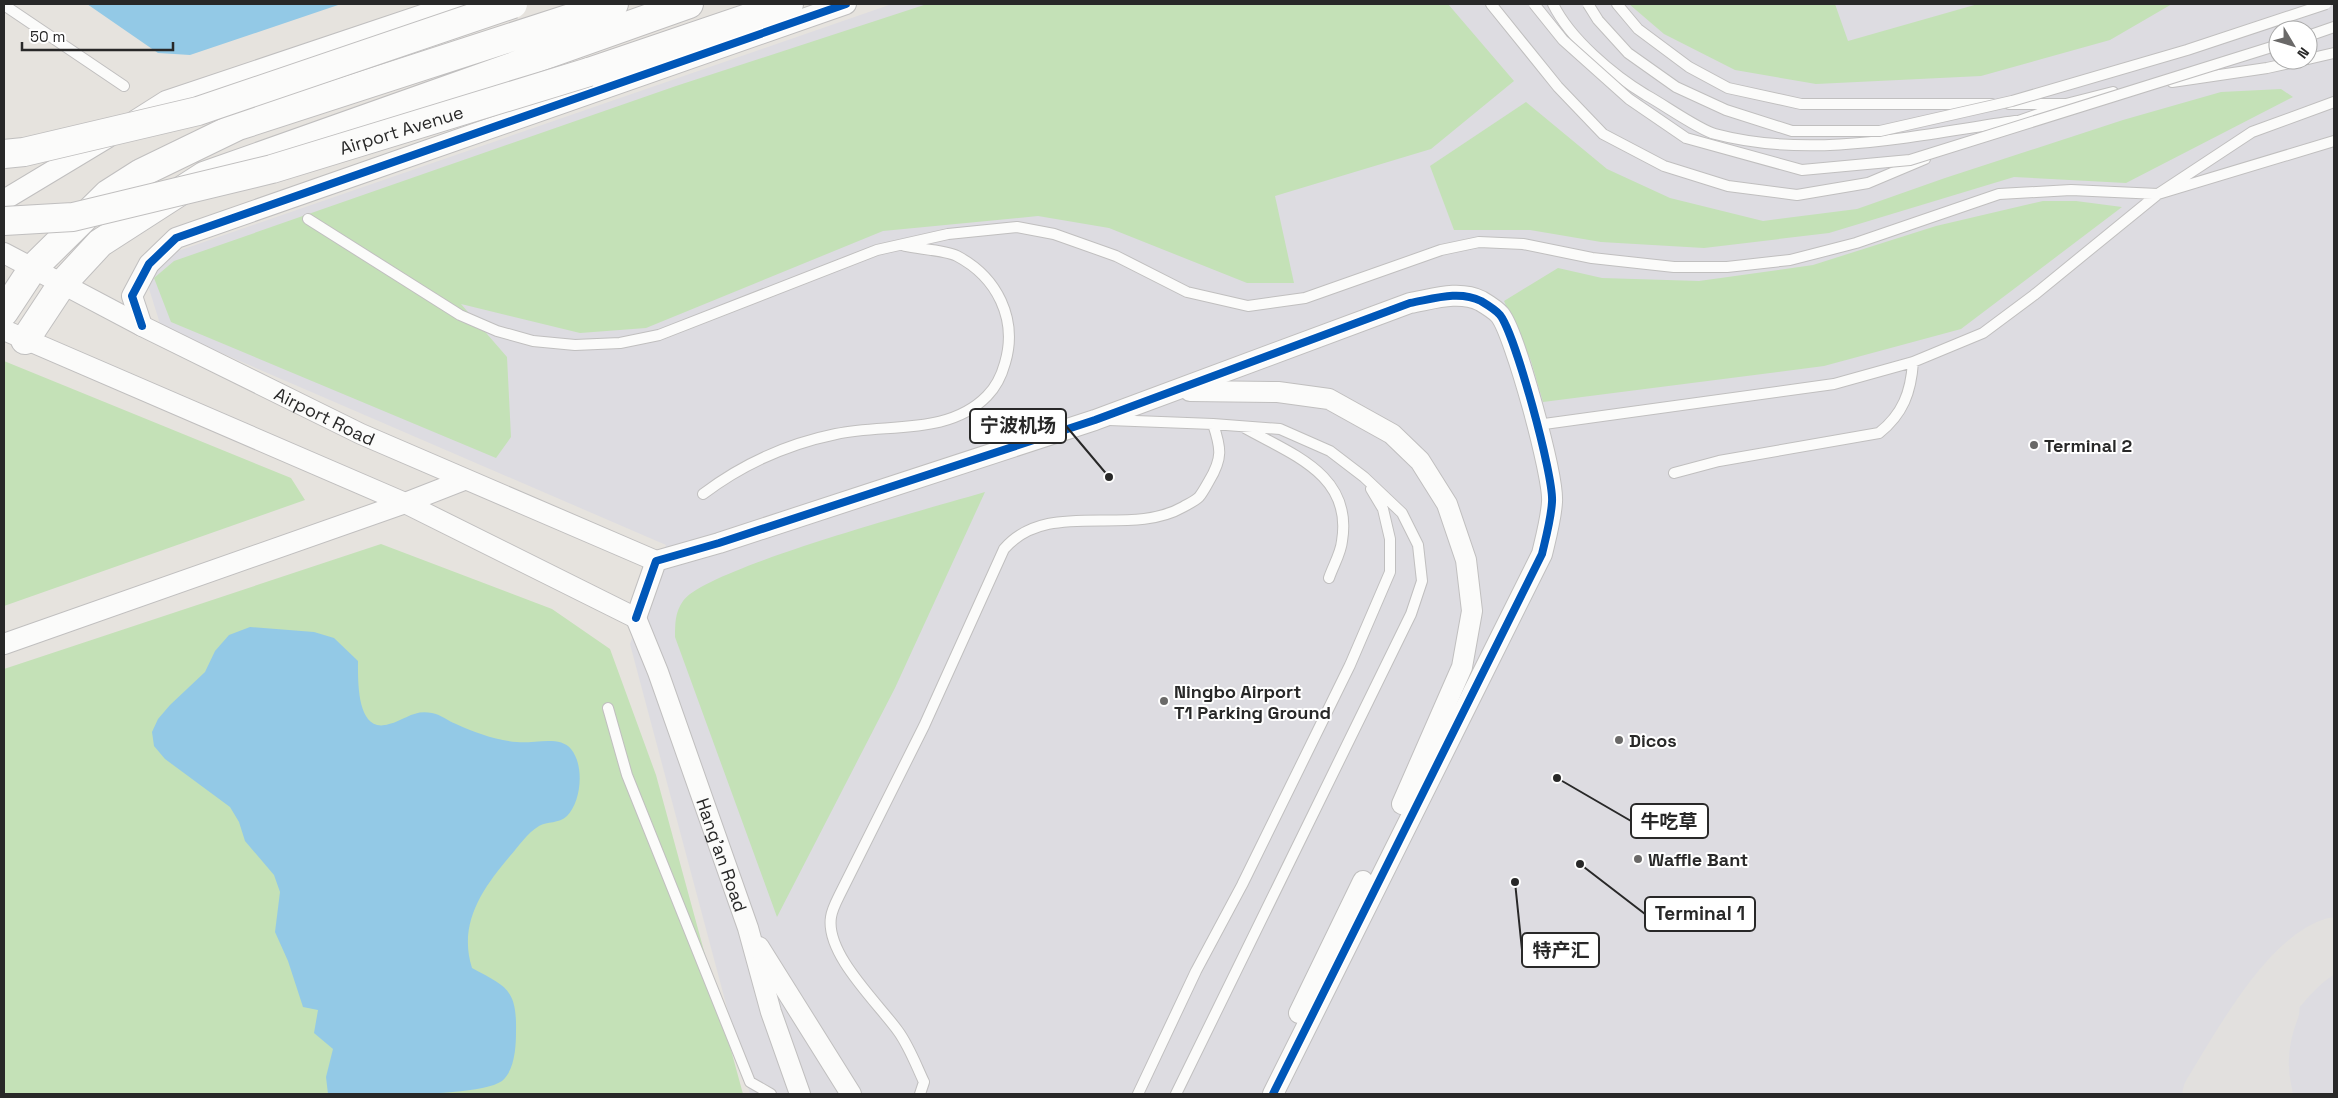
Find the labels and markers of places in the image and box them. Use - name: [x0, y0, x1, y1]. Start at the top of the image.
- callout: 宁波机场: [970, 409, 1066, 443]
- place label: Terminal 2: [2044, 434, 2132, 457]
- marker: Terminal 2: [2028, 439, 2040, 451]
- place label: Ningbo Airport T1 Parking Ground: [1174, 680, 1331, 724]
- marker: Ningbo Airport T1 Parking Ground: [1158, 695, 1170, 707]
- place label: Dicos: [1629, 729, 1677, 752]
- marker: Dicos: [1613, 734, 1625, 746]
- callout: 牛吃草: [1631, 804, 1708, 838]
- place label: Waffle Bant: [1648, 848, 1748, 871]
- marker: Waffle Bant: [1632, 853, 1644, 865]
- callout: Terminal 1: [1645, 897, 1755, 931]
- callout: 特产汇: [1522, 933, 1599, 967]

